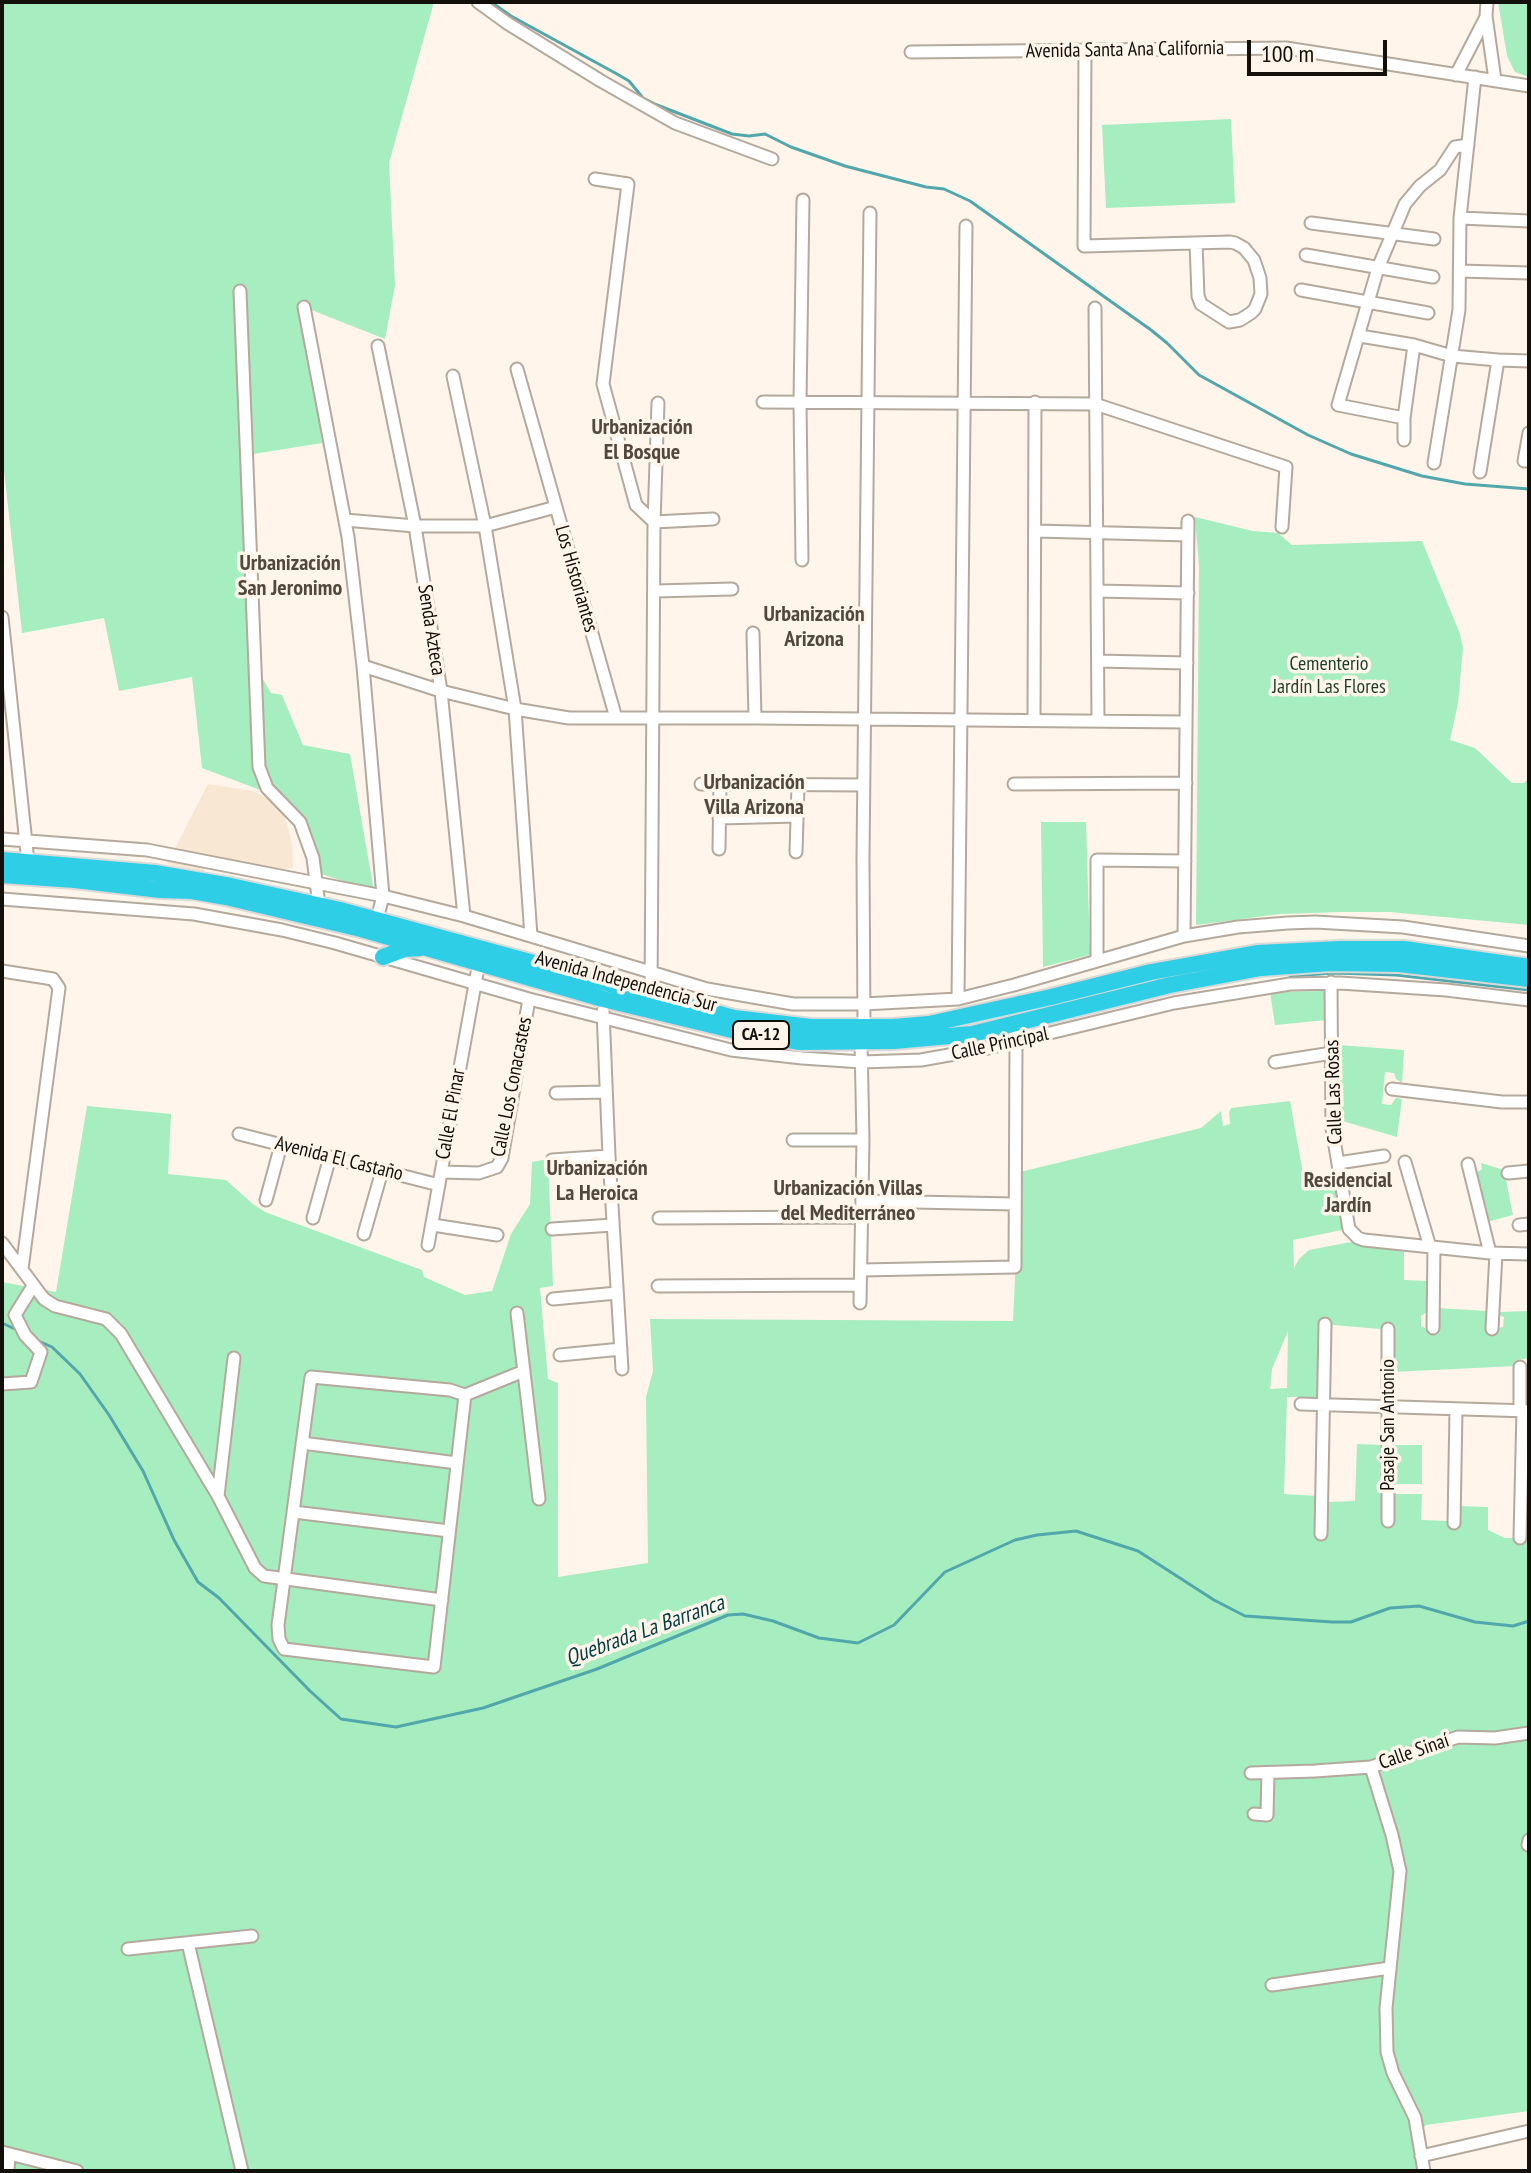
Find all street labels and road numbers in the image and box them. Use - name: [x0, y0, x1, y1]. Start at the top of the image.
- street label: Avenida Santa Ana California: [1026, 36, 1224, 64]
- street label: Los Historiantes: [549, 523, 603, 635]
- street label: Senda Azteca: [412, 583, 450, 677]
- street label: Avenida Independencia Sur: [533, 946, 719, 1018]
- street label: Calle Los Conacastes: [487, 1015, 537, 1159]
- road number: CA-12: [733, 1021, 789, 1049]
- street label: Calle Principal: [949, 1022, 1051, 1066]
- street label: Calle Las Rosas: [1320, 1039, 1348, 1145]
- street label: Calle El Pinar: [431, 1067, 471, 1161]
- street label: Avenida El Castaño: [273, 1132, 405, 1186]
- street label: Pasaje San Antonio: [1376, 1359, 1400, 1491]
- street label: Calle Sinaí: [1376, 1729, 1452, 1775]

